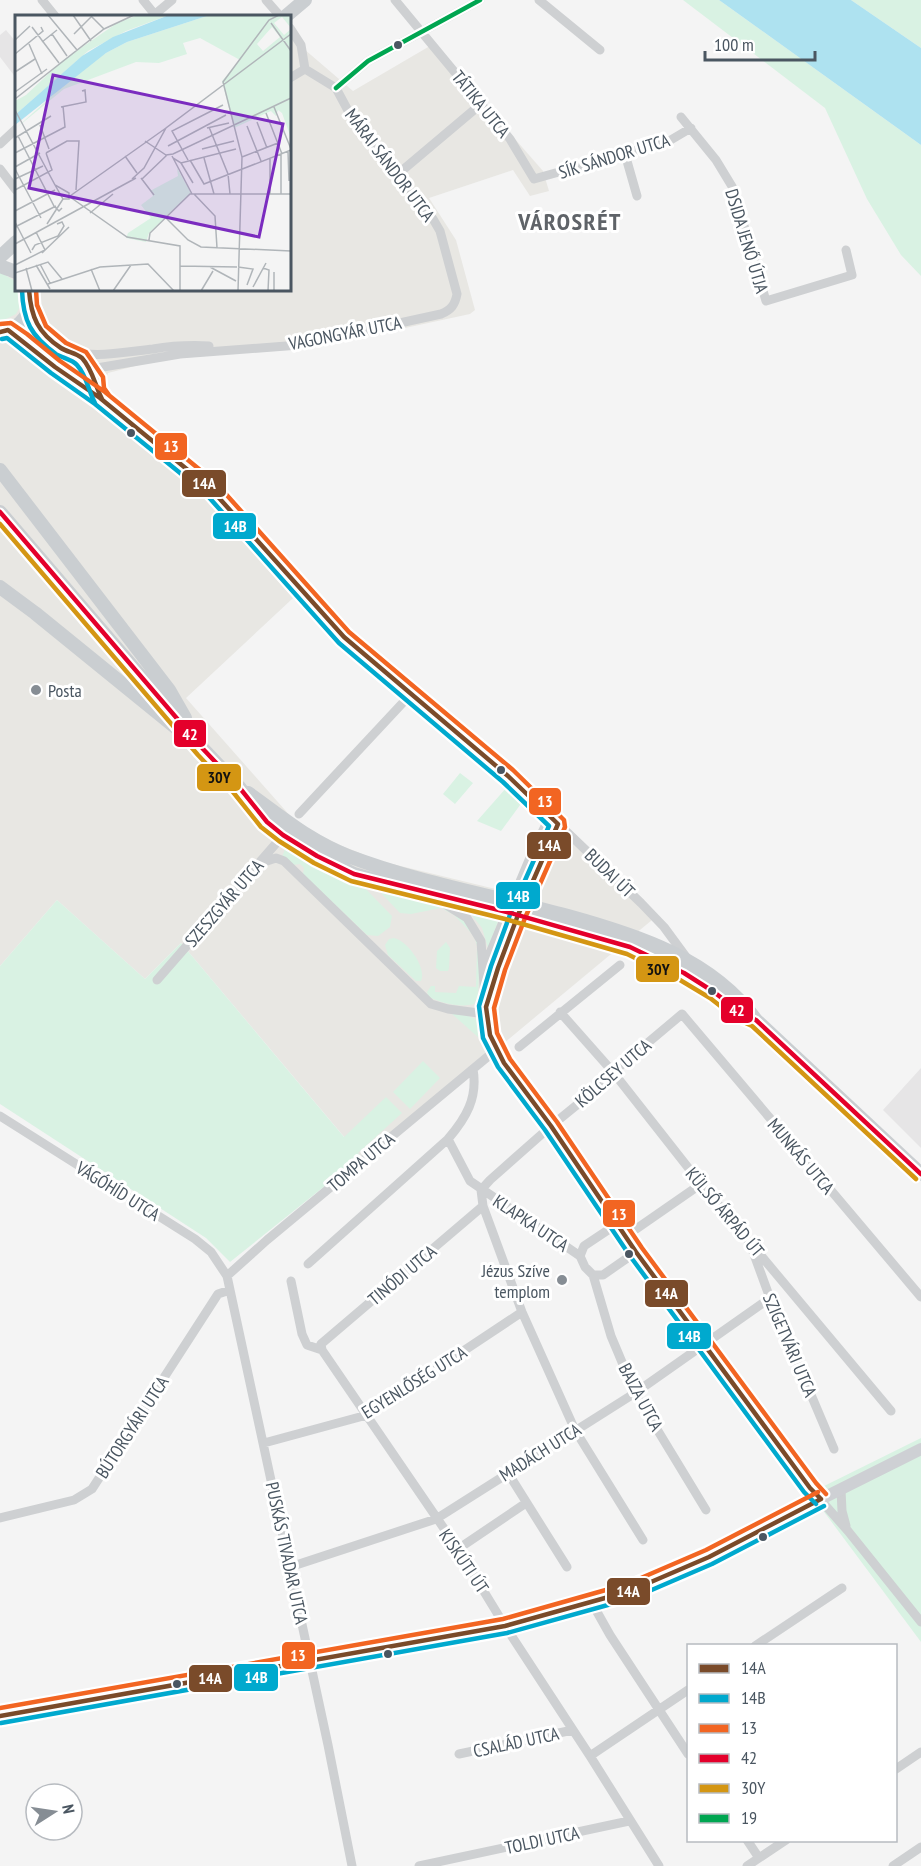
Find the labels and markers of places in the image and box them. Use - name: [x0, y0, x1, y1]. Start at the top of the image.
- unlabelled marker: [392, 39, 404, 51]
- unlabelled marker: [125, 427, 137, 439]
- place label: Posta: [48, 679, 82, 702]
- marker: Posta: [29, 683, 43, 697]
- unlabelled marker: [495, 764, 507, 776]
- unlabelled marker: [706, 985, 718, 997]
- unlabelled marker: [623, 1248, 635, 1260]
- place label: Jézus Szíve templom: [481, 1259, 550, 1303]
- marker: Jézus Szíve templom: [555, 1273, 569, 1287]
- unlabelled marker: [757, 1531, 769, 1543]
- unlabelled marker: [382, 1648, 394, 1660]
- unlabelled marker: [171, 1678, 183, 1690]

